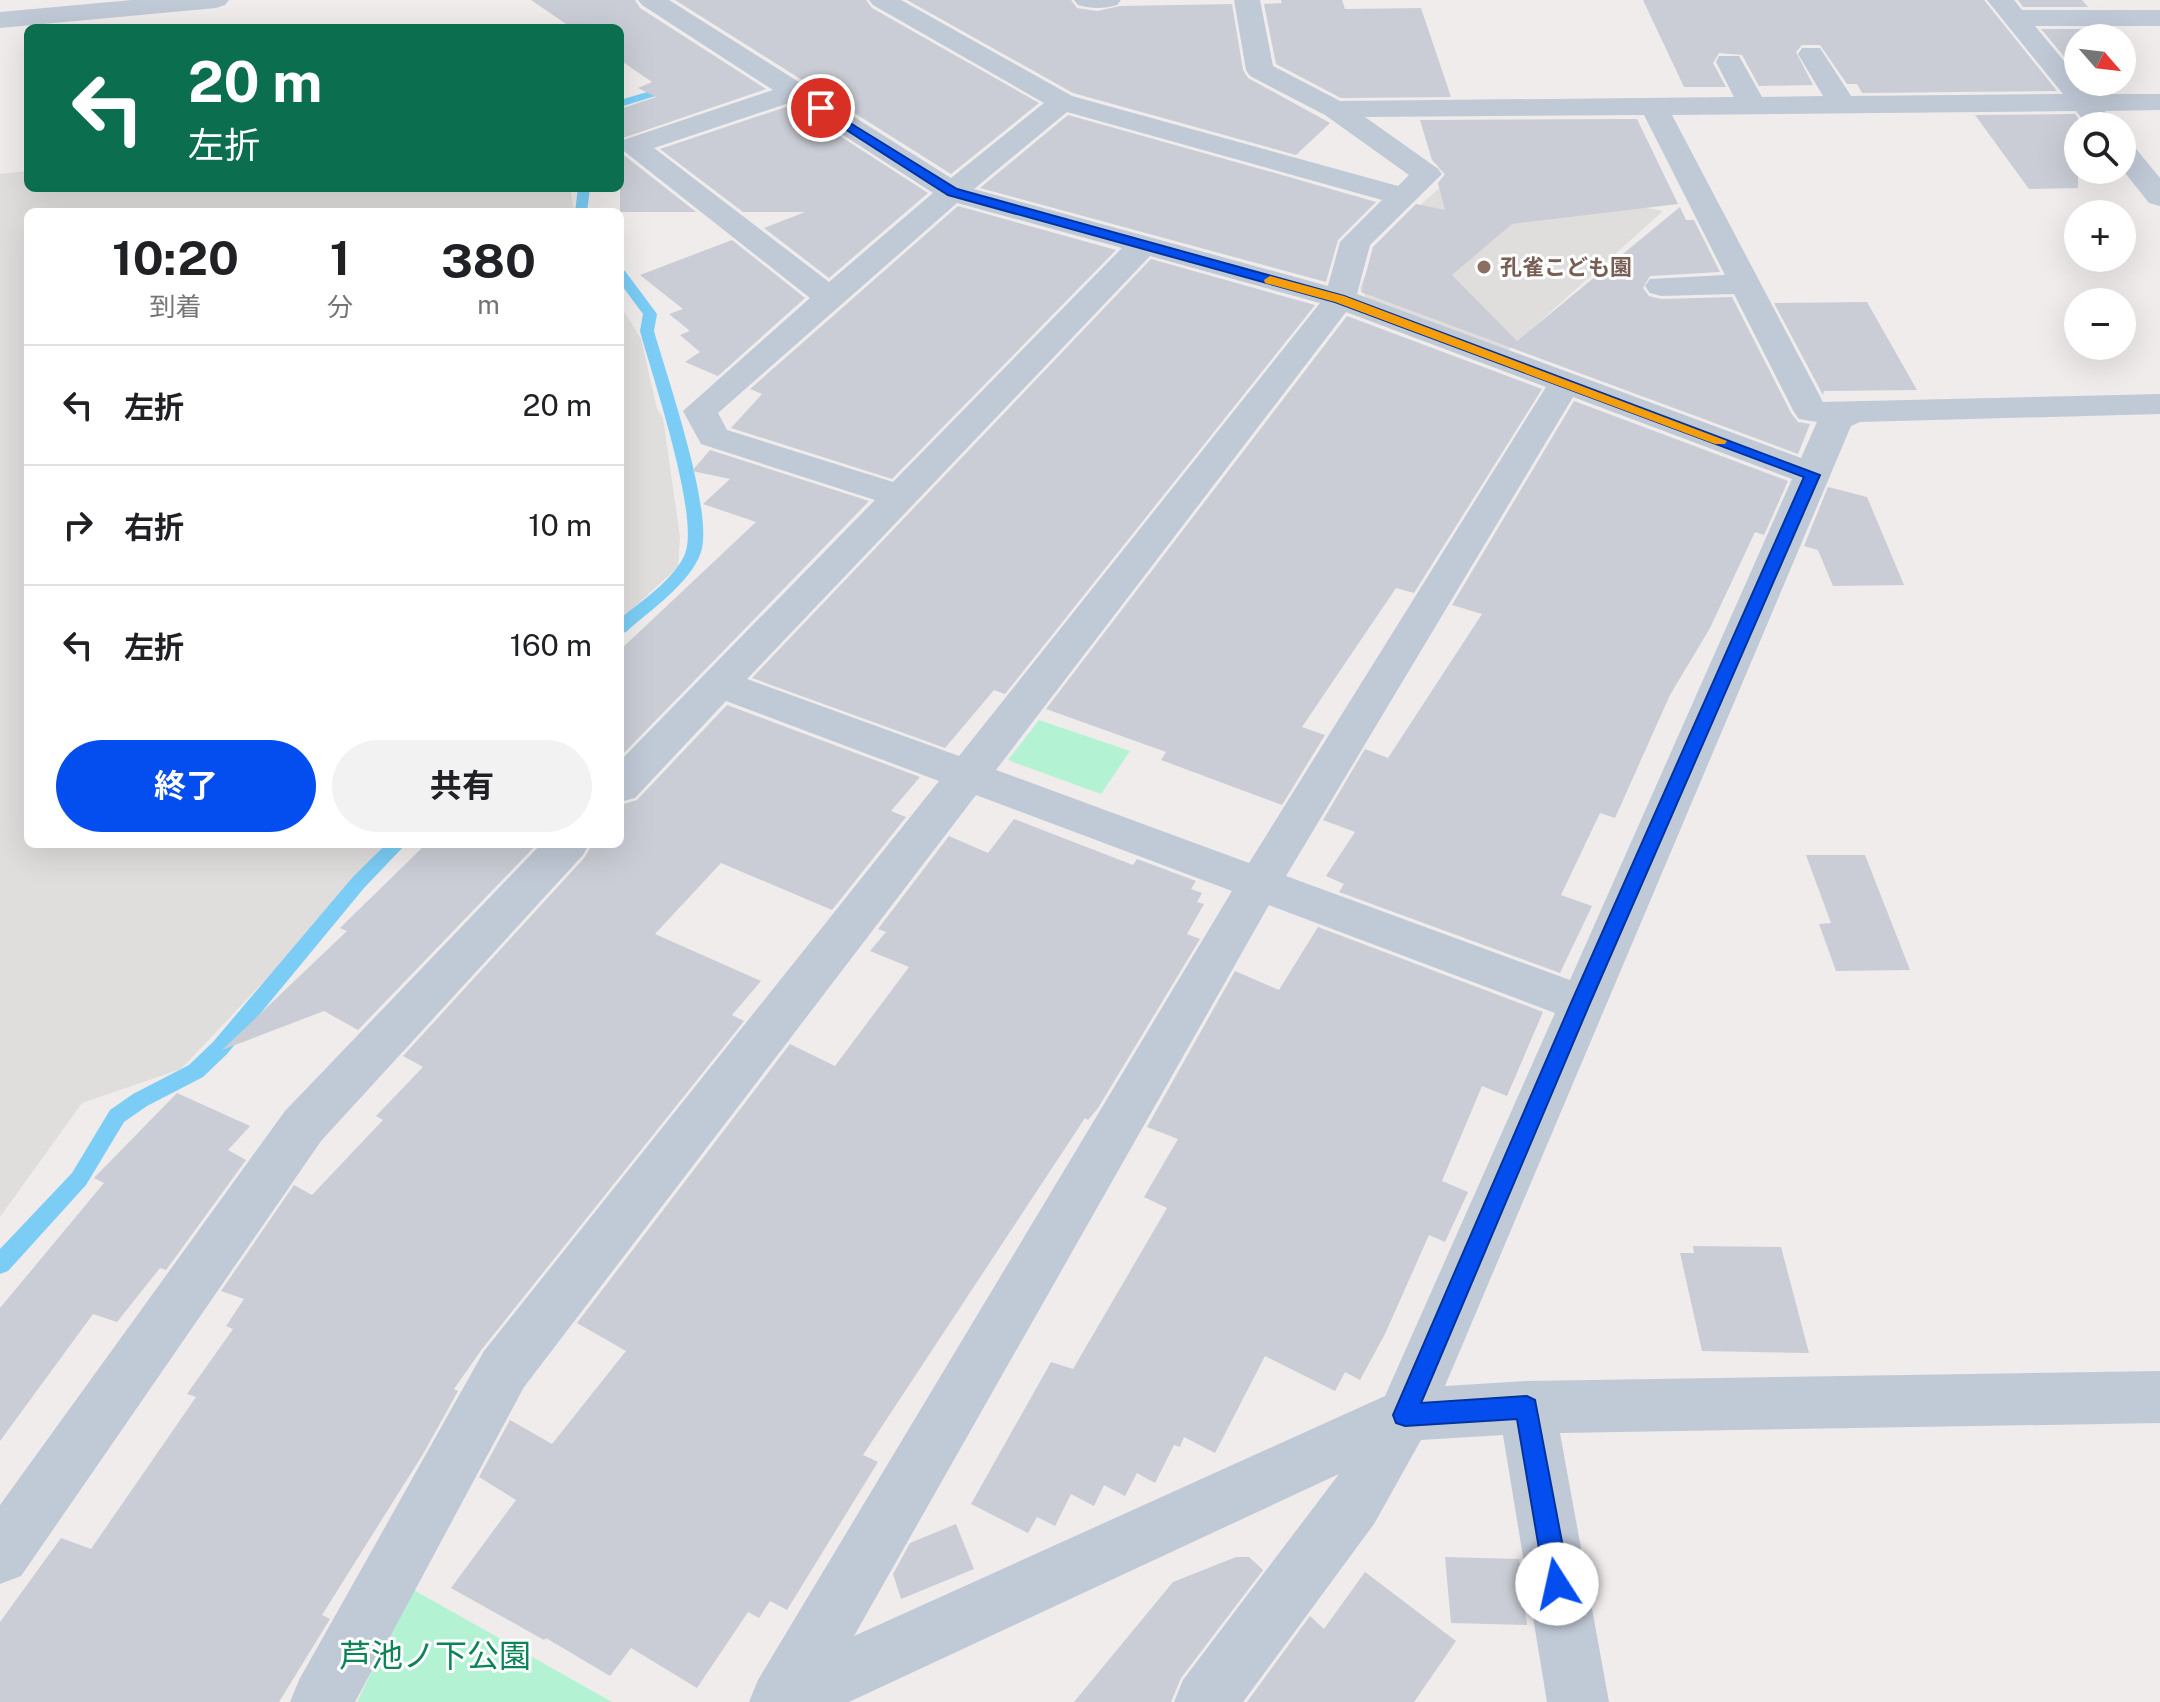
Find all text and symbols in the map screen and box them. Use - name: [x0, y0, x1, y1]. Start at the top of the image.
- north arrow: [2064, 24, 2136, 96]
- map controls: [2064, 24, 2136, 360]
- text: 20 m: [188, 49, 322, 115]
- icon: left: [56, 56, 160, 160]
- pin: [787, 74, 855, 142]
- icon: arrive: [799, 86, 843, 130]
- button: search: [2064, 112, 2136, 184]
- text: 左折: [188, 124, 260, 166]
- button: +: [2064, 200, 2136, 272]
- text: 10:20: [112, 229, 239, 286]
- text: 1: [330, 229, 350, 286]
- text: 380: [441, 232, 536, 289]
- place label: 孔雀こども園: [1500, 254, 1632, 280]
- marker: 孔雀こども園: [1475, 258, 1493, 276]
- button: −: [2064, 288, 2136, 360]
- text: m: [477, 289, 500, 320]
- text: 到着: [149, 291, 202, 322]
- text: 分: [327, 291, 353, 322]
- icon: left: [56, 383, 100, 427]
- text: 20 m: [523, 387, 592, 423]
- text: 左折: [124, 389, 184, 425]
- icon: right: [56, 503, 100, 547]
- text: 10 m: [528, 507, 592, 543]
- text: 右折: [124, 509, 184, 545]
- icon: left: [56, 623, 100, 667]
- text: 160 m: [510, 627, 592, 663]
- text: 左折: [124, 629, 184, 665]
- button: 終了: [56, 740, 316, 832]
- button: 共有: [332, 740, 592, 832]
- position arrow: [1515, 1542, 1599, 1626]
- park label: 芦池ノ下公園: [339, 1637, 531, 1674]

